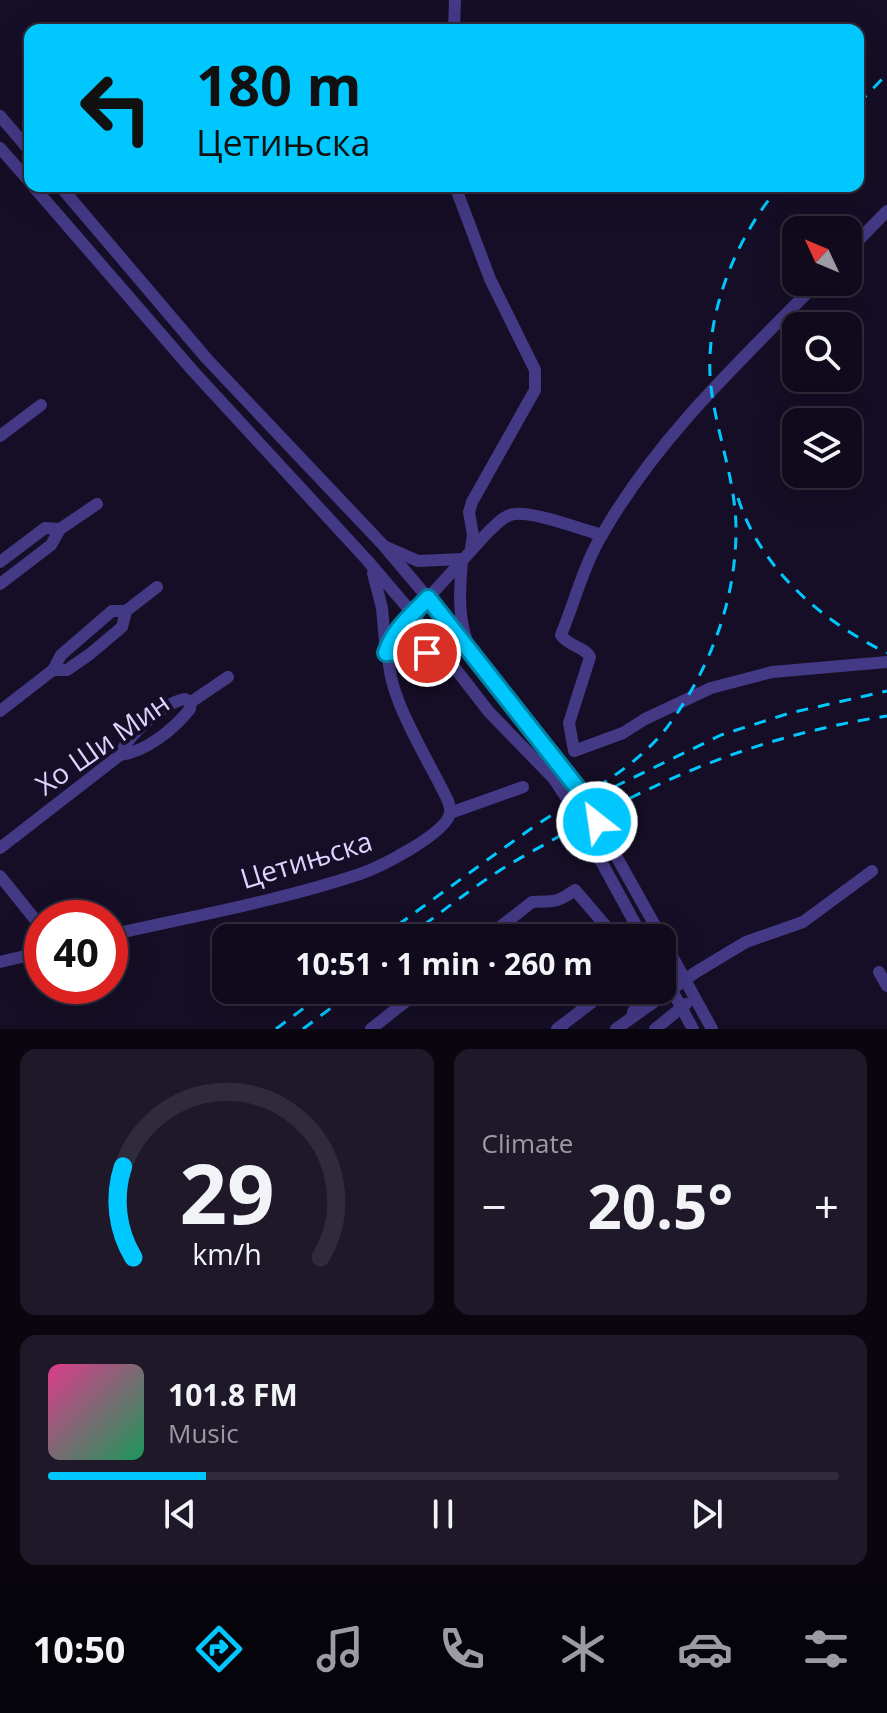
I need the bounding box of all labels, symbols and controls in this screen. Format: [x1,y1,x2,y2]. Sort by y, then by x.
text: 180 m [196,46,362,122]
icon: left [64,56,168,160]
text: Цетињска [196,118,370,167]
north arrow [782,216,862,296]
map controls [782,216,862,488]
button: search [782,312,862,392]
button: layers [782,408,862,488]
pin [393,619,461,687]
icon: arrive [405,631,449,675]
street label: Хо Ши Мин [28,683,176,803]
position arrow [555,780,639,864]
street label: Цетињска [236,821,376,897]
speed limit sign: 40 [24,900,128,1004]
text: 10:51 · 1 min · 260 m [295,943,593,984]
text: Climate [482,1125,573,1161]
text: 29 [179,1135,274,1248]
text: 20.5° [587,1165,733,1247]
text: − [482,1176,507,1236]
text: + [814,1176,839,1236]
text: km/h [192,1234,261,1273]
text: 101.8 FM [168,1374,298,1415]
text: Music [168,1415,239,1451]
icon: previous [158,1492,202,1536]
icon: pause [421,1492,465,1536]
icon: next [685,1492,729,1536]
icon: directions [191,1621,247,1677]
icon: music [312,1621,368,1677]
icon: phone [434,1621,490,1677]
icon: climate [555,1621,611,1677]
icon: car [677,1621,733,1677]
icon: filters [798,1621,854,1677]
text: 10:50 [33,1625,125,1674]

